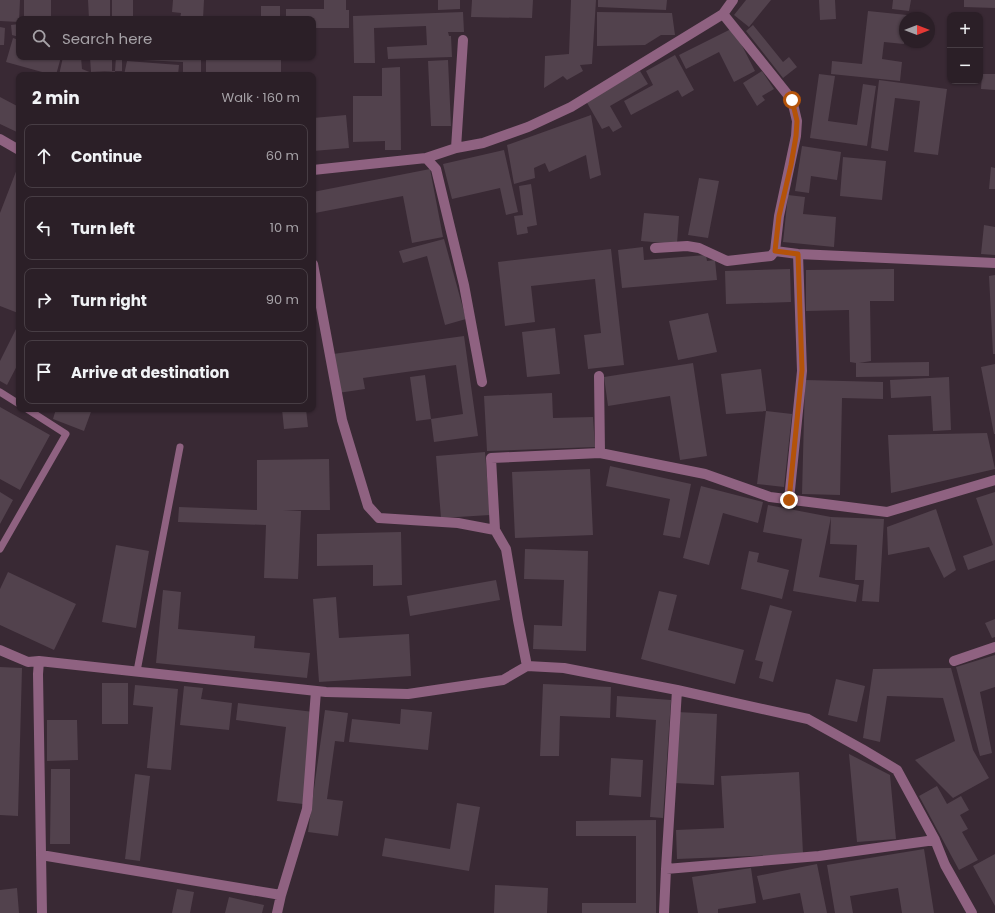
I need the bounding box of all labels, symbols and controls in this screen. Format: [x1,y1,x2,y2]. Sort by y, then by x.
north arrow [899,12,935,48]
map controls [947,12,983,84]
button: + [947,12,983,48]
search box [16,16,316,60]
icon: search [30,27,52,49]
text: Search here [62,28,152,49]
button: − [947,48,983,84]
text: 2 min [32,86,80,110]
text: Walk · 160 m [221,88,300,107]
route start [783,91,801,109]
icon: ahead [33,145,55,167]
text: Continue [71,146,142,167]
text: 60 m [266,146,299,165]
icon: left [33,217,55,239]
text: Turn left [71,218,135,239]
text: 10 m [270,218,299,237]
icon: right [33,289,55,311]
text: Turn right [71,290,147,311]
text: 90 m [266,290,299,309]
icon: arrive [33,361,55,383]
text: Arrive at destination [71,362,229,383]
route end [780,491,798,509]

